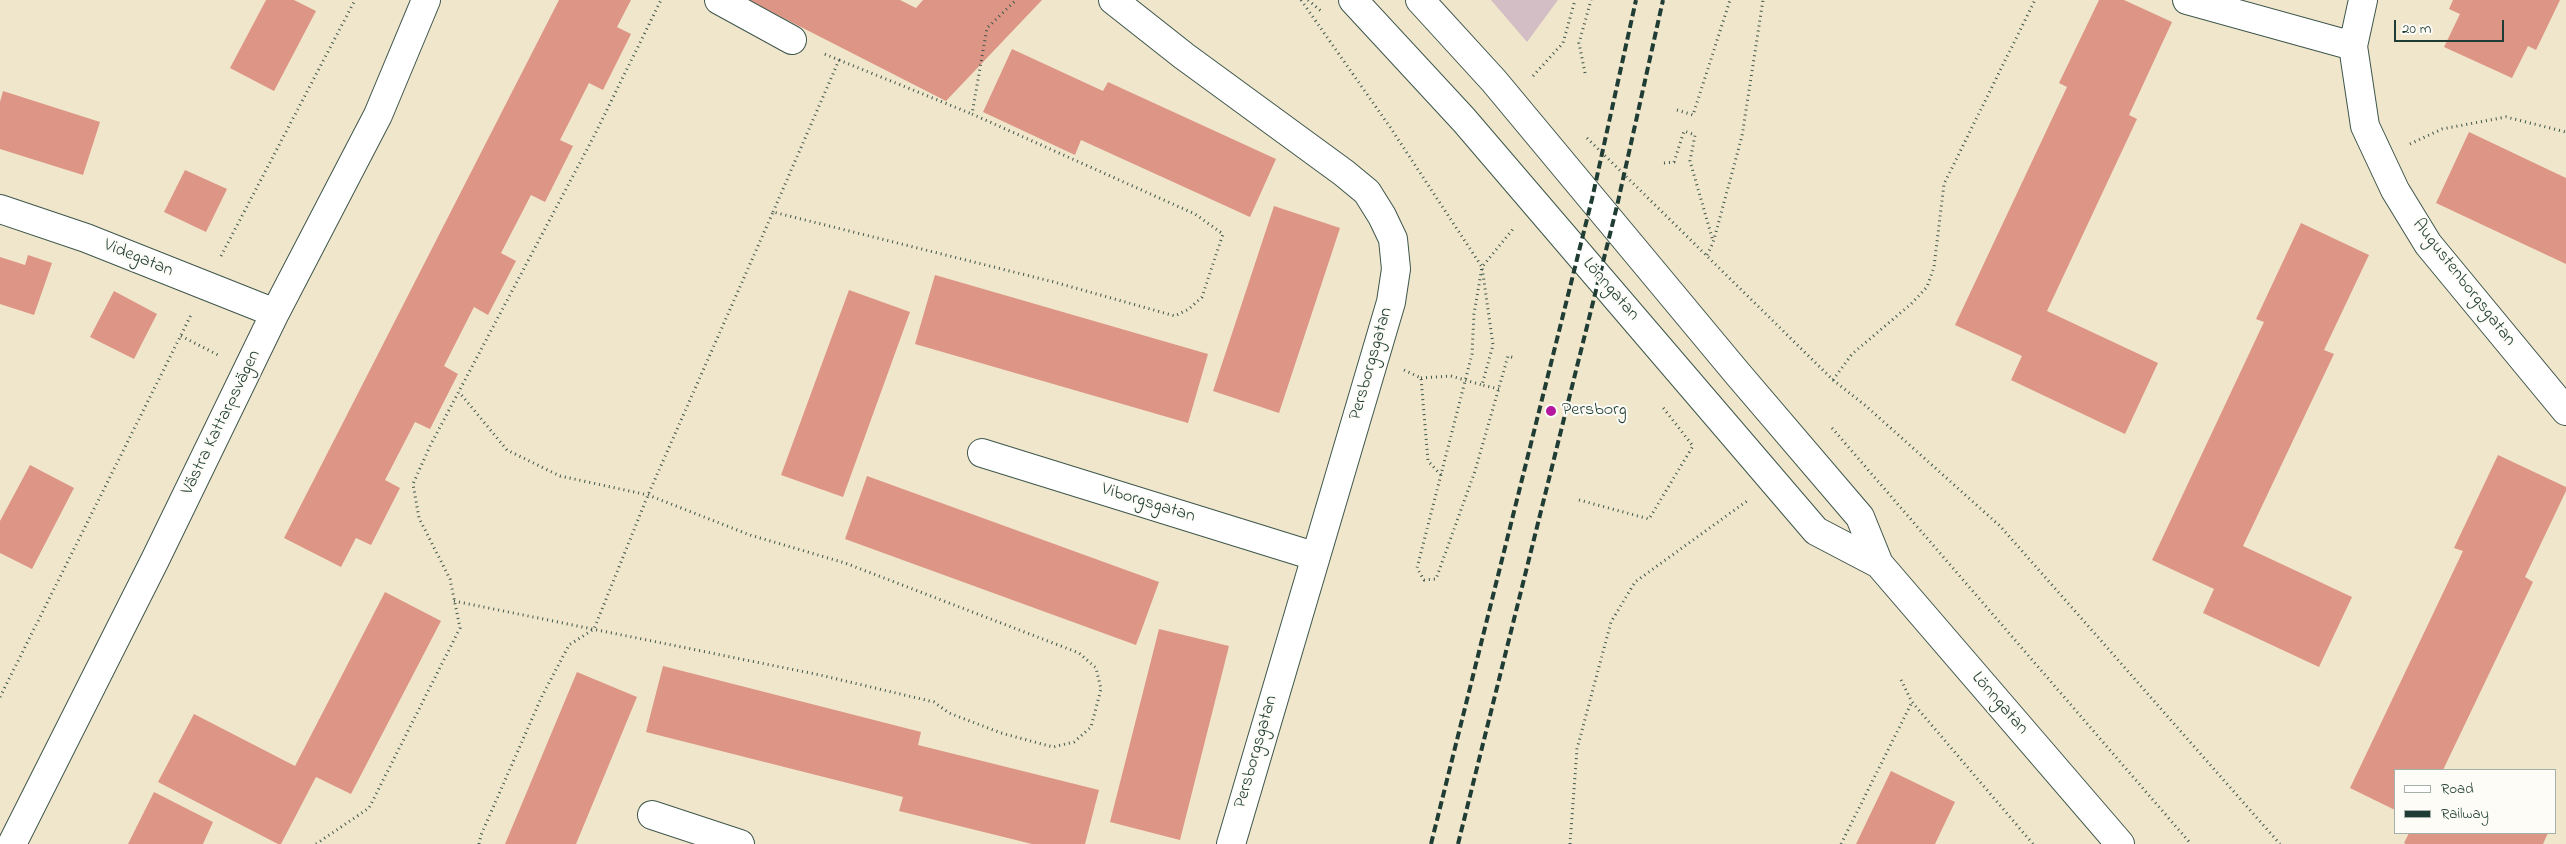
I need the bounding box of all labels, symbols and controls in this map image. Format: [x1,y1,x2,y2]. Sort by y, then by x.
scale bar [2396,10,2506,42]
text: 20 m [2402,18,2431,40]
street label: Augustenborgsgatan [2406,215,2520,351]
street label: Videgatan [100,235,176,283]
street label: Lönngatan [1577,254,1643,326]
street label: Persborgsgatan [1346,305,1398,423]
street label: Västra Kattarpsvägen [178,347,266,499]
place label: Persborg [1562,400,1627,422]
marker: Persborg [1544,404,1558,418]
street label: Viborgsgatan [1099,480,1197,528]
street label: Lönngatan [1966,668,2032,740]
street label: Persborgsgatan [1231,693,1283,811]
legend [2394,769,2556,834]
text: Road [2441,778,2474,800]
text: Railway [2441,803,2489,825]

